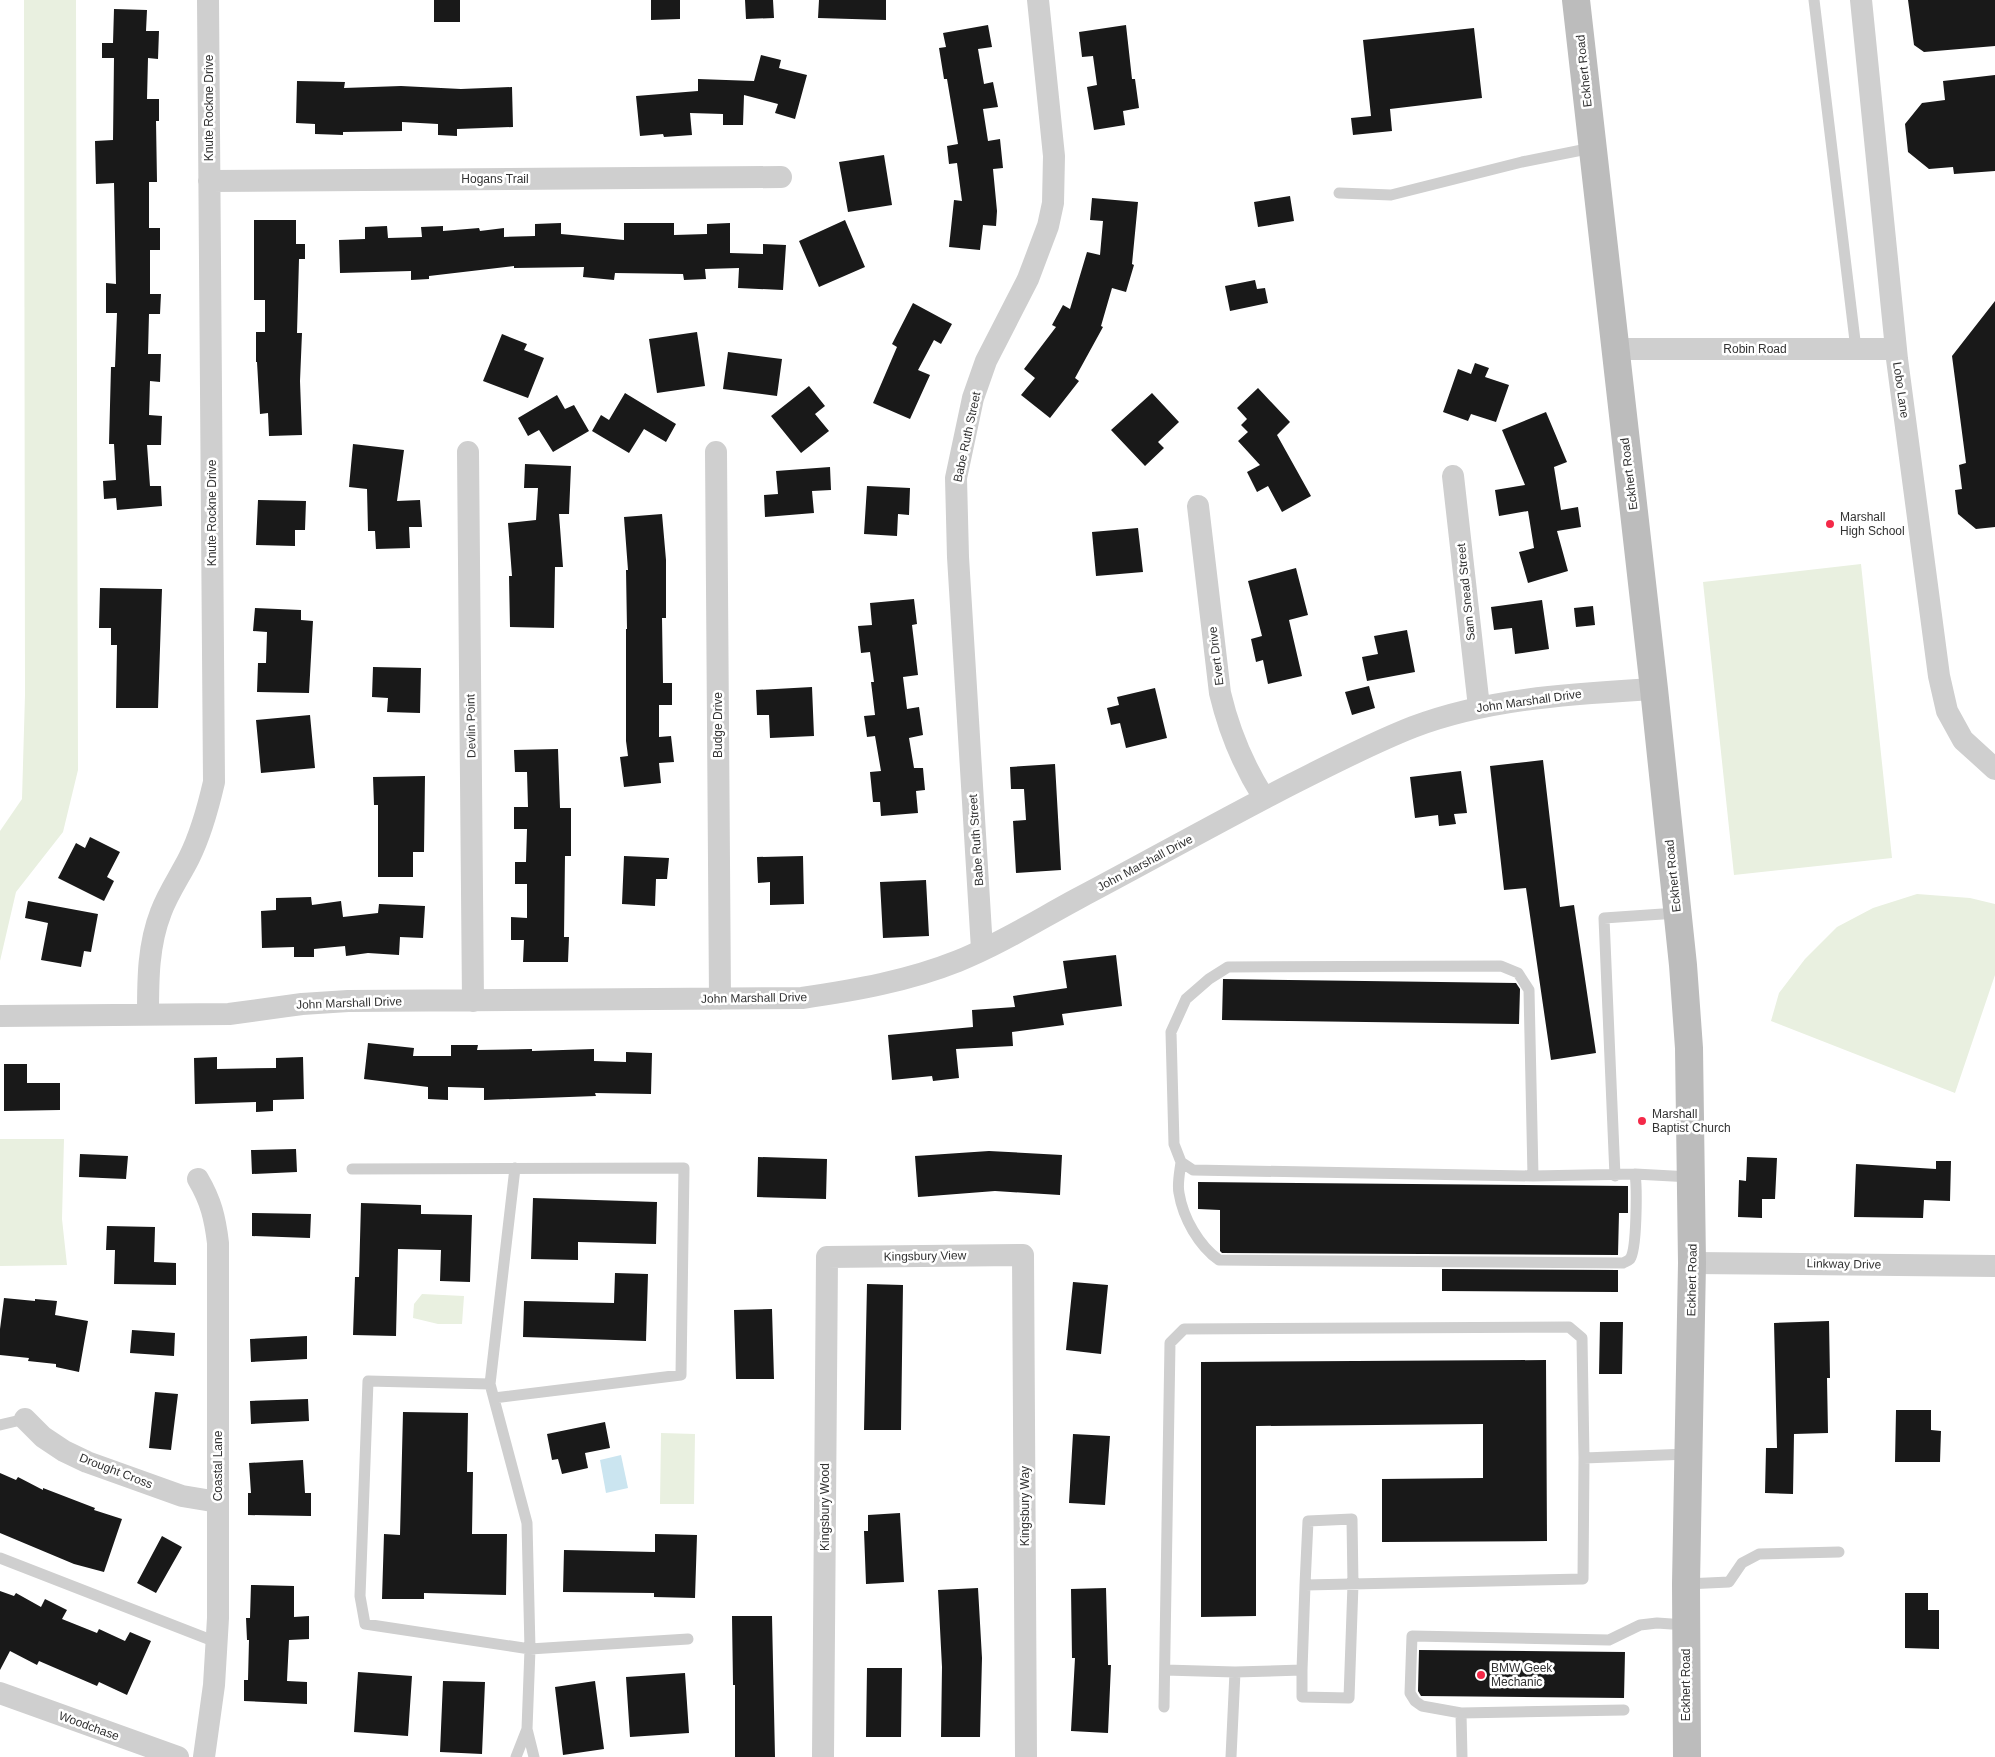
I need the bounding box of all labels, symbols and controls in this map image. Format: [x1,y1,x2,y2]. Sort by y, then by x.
street label: Eckhert Road [1573,34,1595,108]
street label: Knute Rockne Drive [202,54,216,161]
street label: Hogans Trail [461,172,529,186]
street label: Robin Road [1723,342,1787,356]
street label: Lobo Lane [1890,361,1912,419]
street label: Babe Ruth Street [951,390,984,483]
street label: Eckhert Road [1618,437,1640,511]
street label: Knute Rockne Drive [205,459,219,566]
place label: Marshall High School [1840,510,1905,538]
marker: Marshall High School [1824,518,1836,530]
street label: Sam Snead Street [1454,542,1478,641]
street label: Evert Drive [1205,625,1227,686]
street label: John Marshall Drive [1476,687,1583,715]
street label: Budge Drive [711,692,725,758]
street label: Devlin Point [463,693,479,758]
street label: Babe Ruth Street [966,793,986,886]
street label: John Marshall Drive [1095,832,1195,894]
street label: Eckhert Road [1662,839,1684,913]
street label: John Marshall Drive [701,990,807,1006]
street label: John Marshall Drive [296,994,403,1012]
place label: Marshall Baptist Church [1652,1107,1731,1135]
marker: Marshall Baptist Church [1636,1115,1648,1127]
street label: Eckhert Road [1684,1244,1700,1316]
street label: Kingsbury View [884,1248,967,1264]
street label: Linkway Drive [1807,1256,1882,1272]
street label: Coastal Lane [211,1430,225,1501]
street label: Drought Cross [77,1451,155,1491]
street label: Kingsbury Wood [818,1463,832,1551]
street label: Kingsbury Way [1018,1466,1032,1546]
street label: Eckhert Road [1679,1649,1693,1721]
place label: BMW Geek Mechanic [1491,1661,1553,1689]
marker: BMW Geek Mechanic [1475,1669,1487,1681]
street label: Woodchase [57,1709,121,1743]

